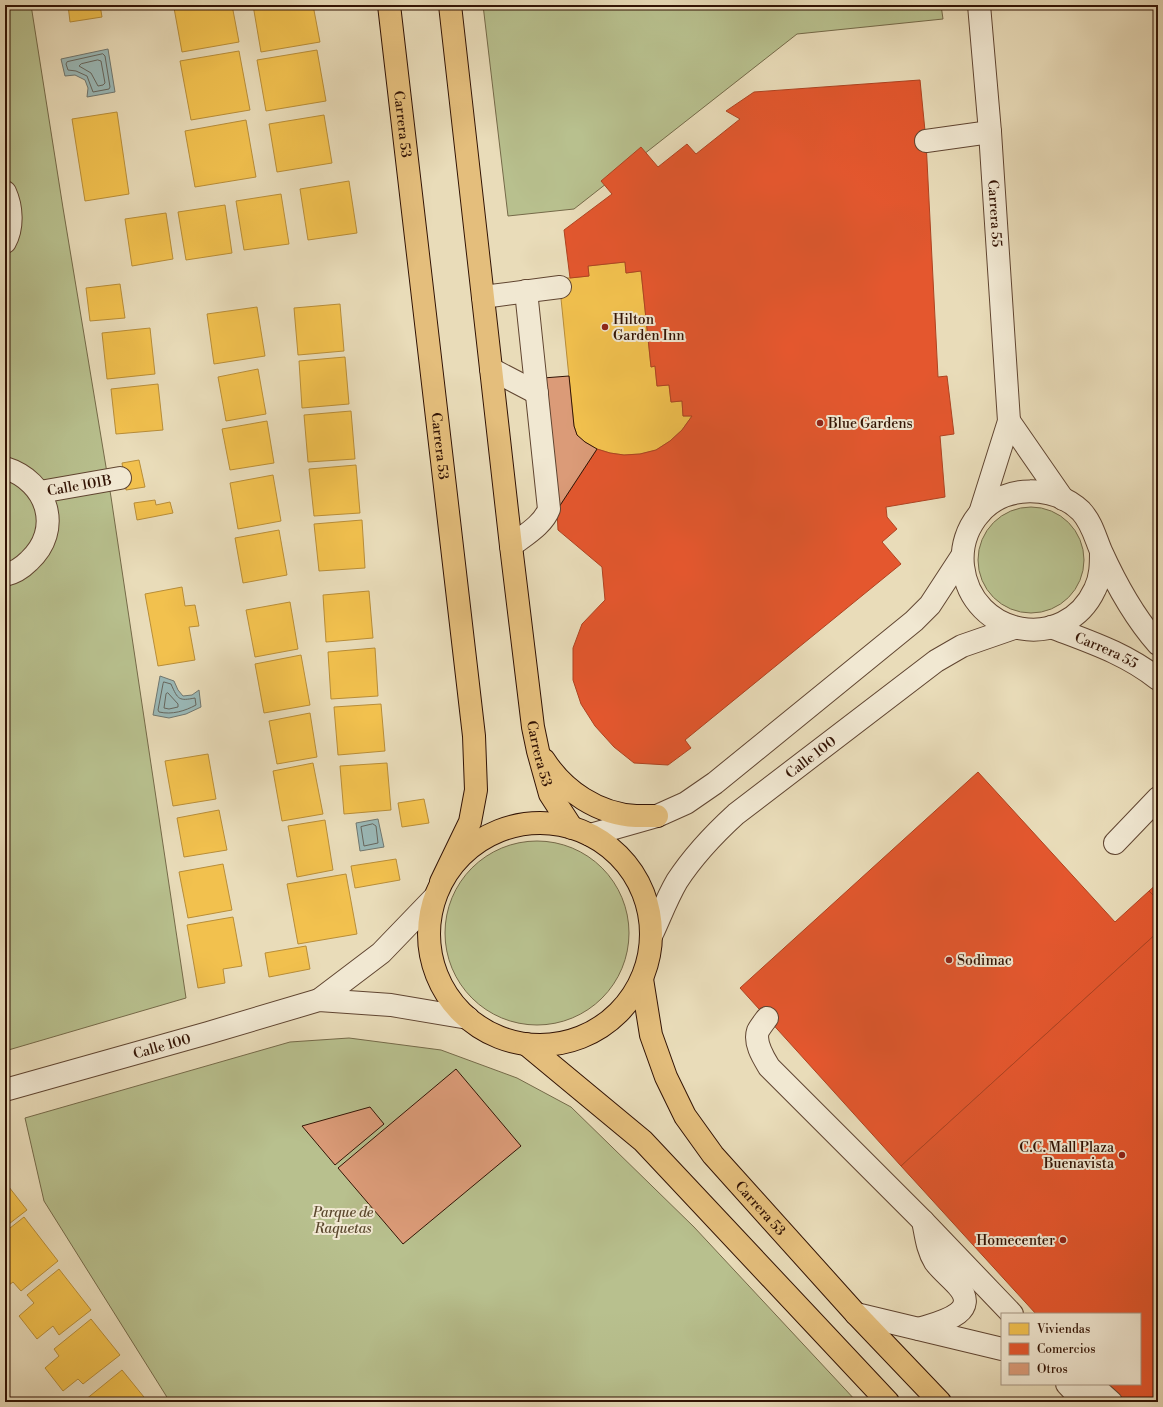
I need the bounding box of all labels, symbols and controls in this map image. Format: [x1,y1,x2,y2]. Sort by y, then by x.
street label: Carrera 53 [389,90,415,159]
street label: Carrera 55 [983,179,1006,248]
place label: Hilton Garden Inn [613,311,685,345]
marker: Hilton Garden Inn [600,322,610,332]
street label: Carrera 53 [426,412,452,481]
place label: Blue Gardens [827,415,913,433]
marker: Blue Gardens [815,418,825,428]
street label: Calle 101B [46,472,113,501]
street label: Carrera 55 [1072,629,1141,673]
street label: Carrera 53 [522,720,556,789]
street label: Calle 100 [782,733,840,783]
place label: Sodimac [957,952,1012,970]
marker: Sodimac [944,955,954,965]
street label: Calle 100 [131,1030,193,1064]
place label: C.C. Mall Plaza Buenavista [1019,1139,1115,1173]
marker: C.C. Mall Plaza Buenavista [1117,1150,1127,1160]
street label: Carrera 53 [731,1178,789,1240]
park label: Parque de Raquetas [312,1204,374,1238]
place label: Homecenter [976,1232,1055,1250]
marker: Homecenter [1058,1235,1068,1245]
legend [1001,1313,1141,1385]
text: Viviendas [1036,1322,1090,1337]
text: Comercios [1037,1342,1096,1357]
text: Otros [1037,1362,1068,1377]

